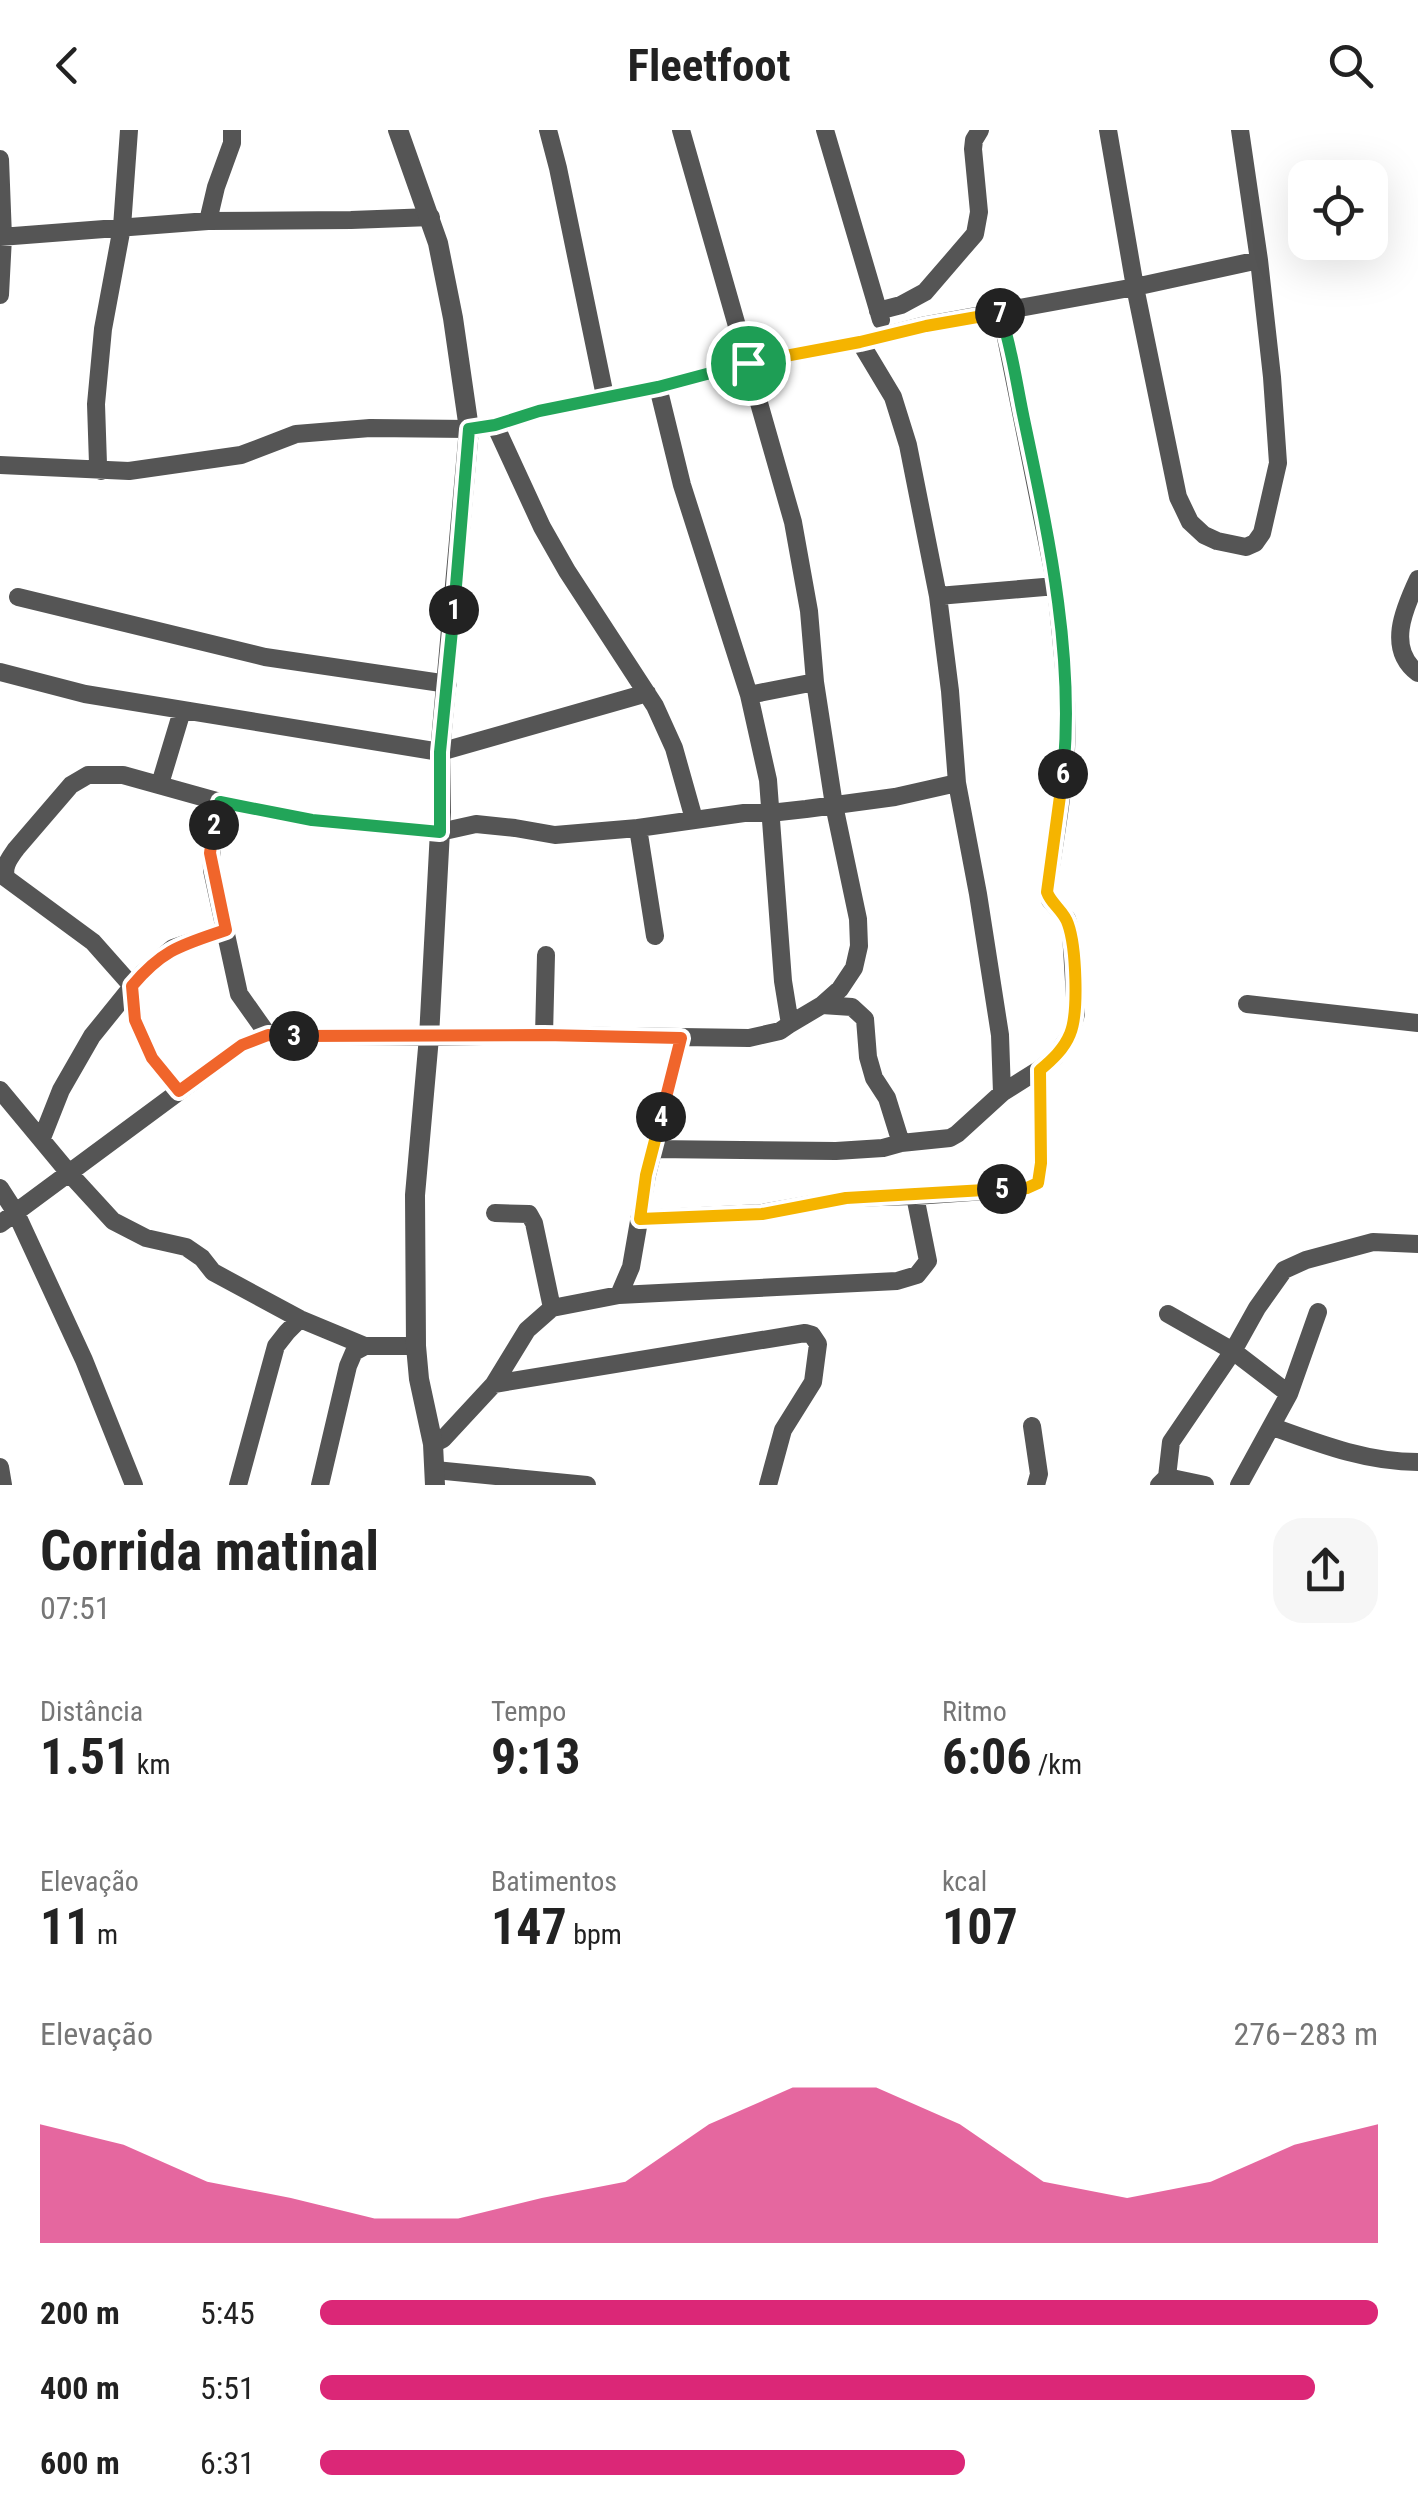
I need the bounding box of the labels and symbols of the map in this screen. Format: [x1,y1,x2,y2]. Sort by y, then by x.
pin: 7 [975,288,1025,338]
pin [706,321,791,406]
pin: 1 [429,585,479,635]
pin: 6 [1038,749,1088,799]
pin: 2 [189,800,239,850]
pin: 3 [269,1011,319,1061]
pin: 4 [636,1092,686,1142]
pin: 5 [977,1164,1027,1214]

